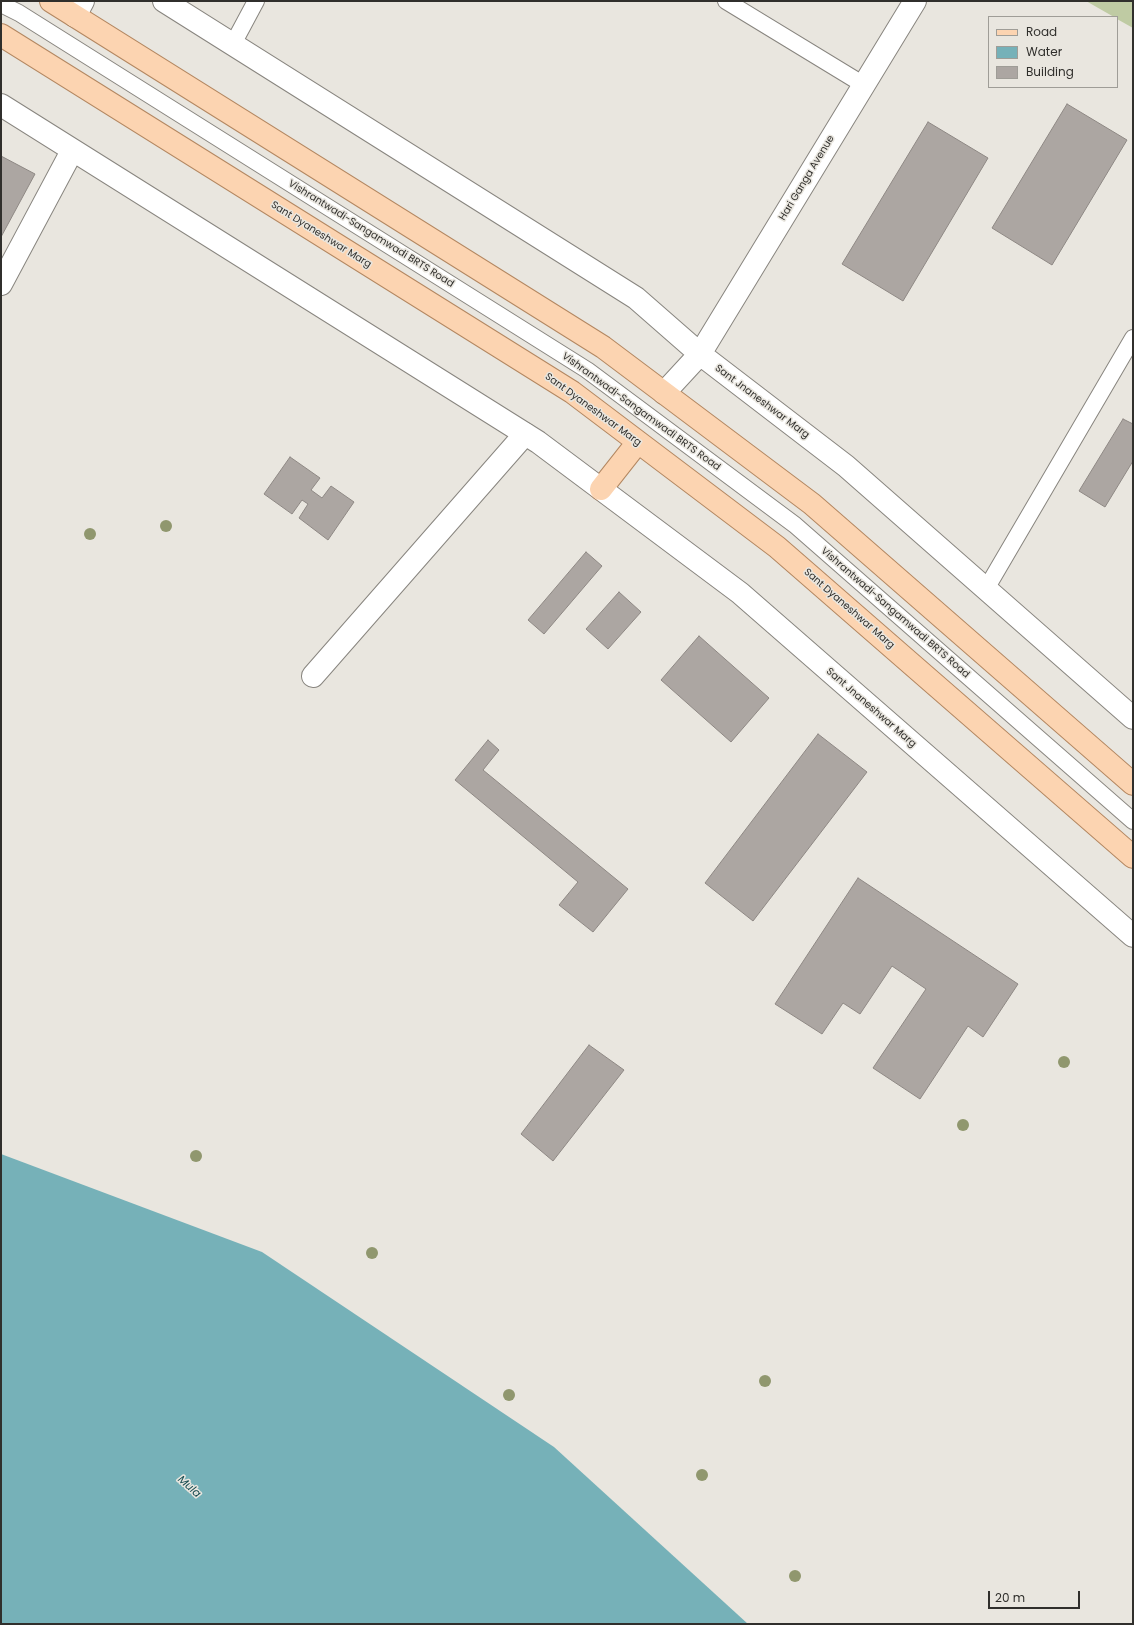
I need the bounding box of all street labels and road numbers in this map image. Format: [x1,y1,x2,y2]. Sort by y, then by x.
street label: Hari Ganga Avenue [777,133,837,223]
street label: Vishrantwadi-Sangamwadi BRTS Road [286,178,456,290]
street label: Sant Dyaneshwar Marg [269,199,373,271]
street label: Vishrantwadi-Sangamwadi BRTS Road [559,350,723,474]
street label: Sant Jnaneshwar Marg [712,363,812,441]
street label: Sant Dyaneshwar Marg [542,371,644,449]
street label: Vishrantwadi-Sangamwadi BRTS Road [818,545,972,681]
street label: Sant Dyaneshwar Marg [801,566,897,652]
street label: Sant Jnaneshwar Marg [824,666,918,750]

